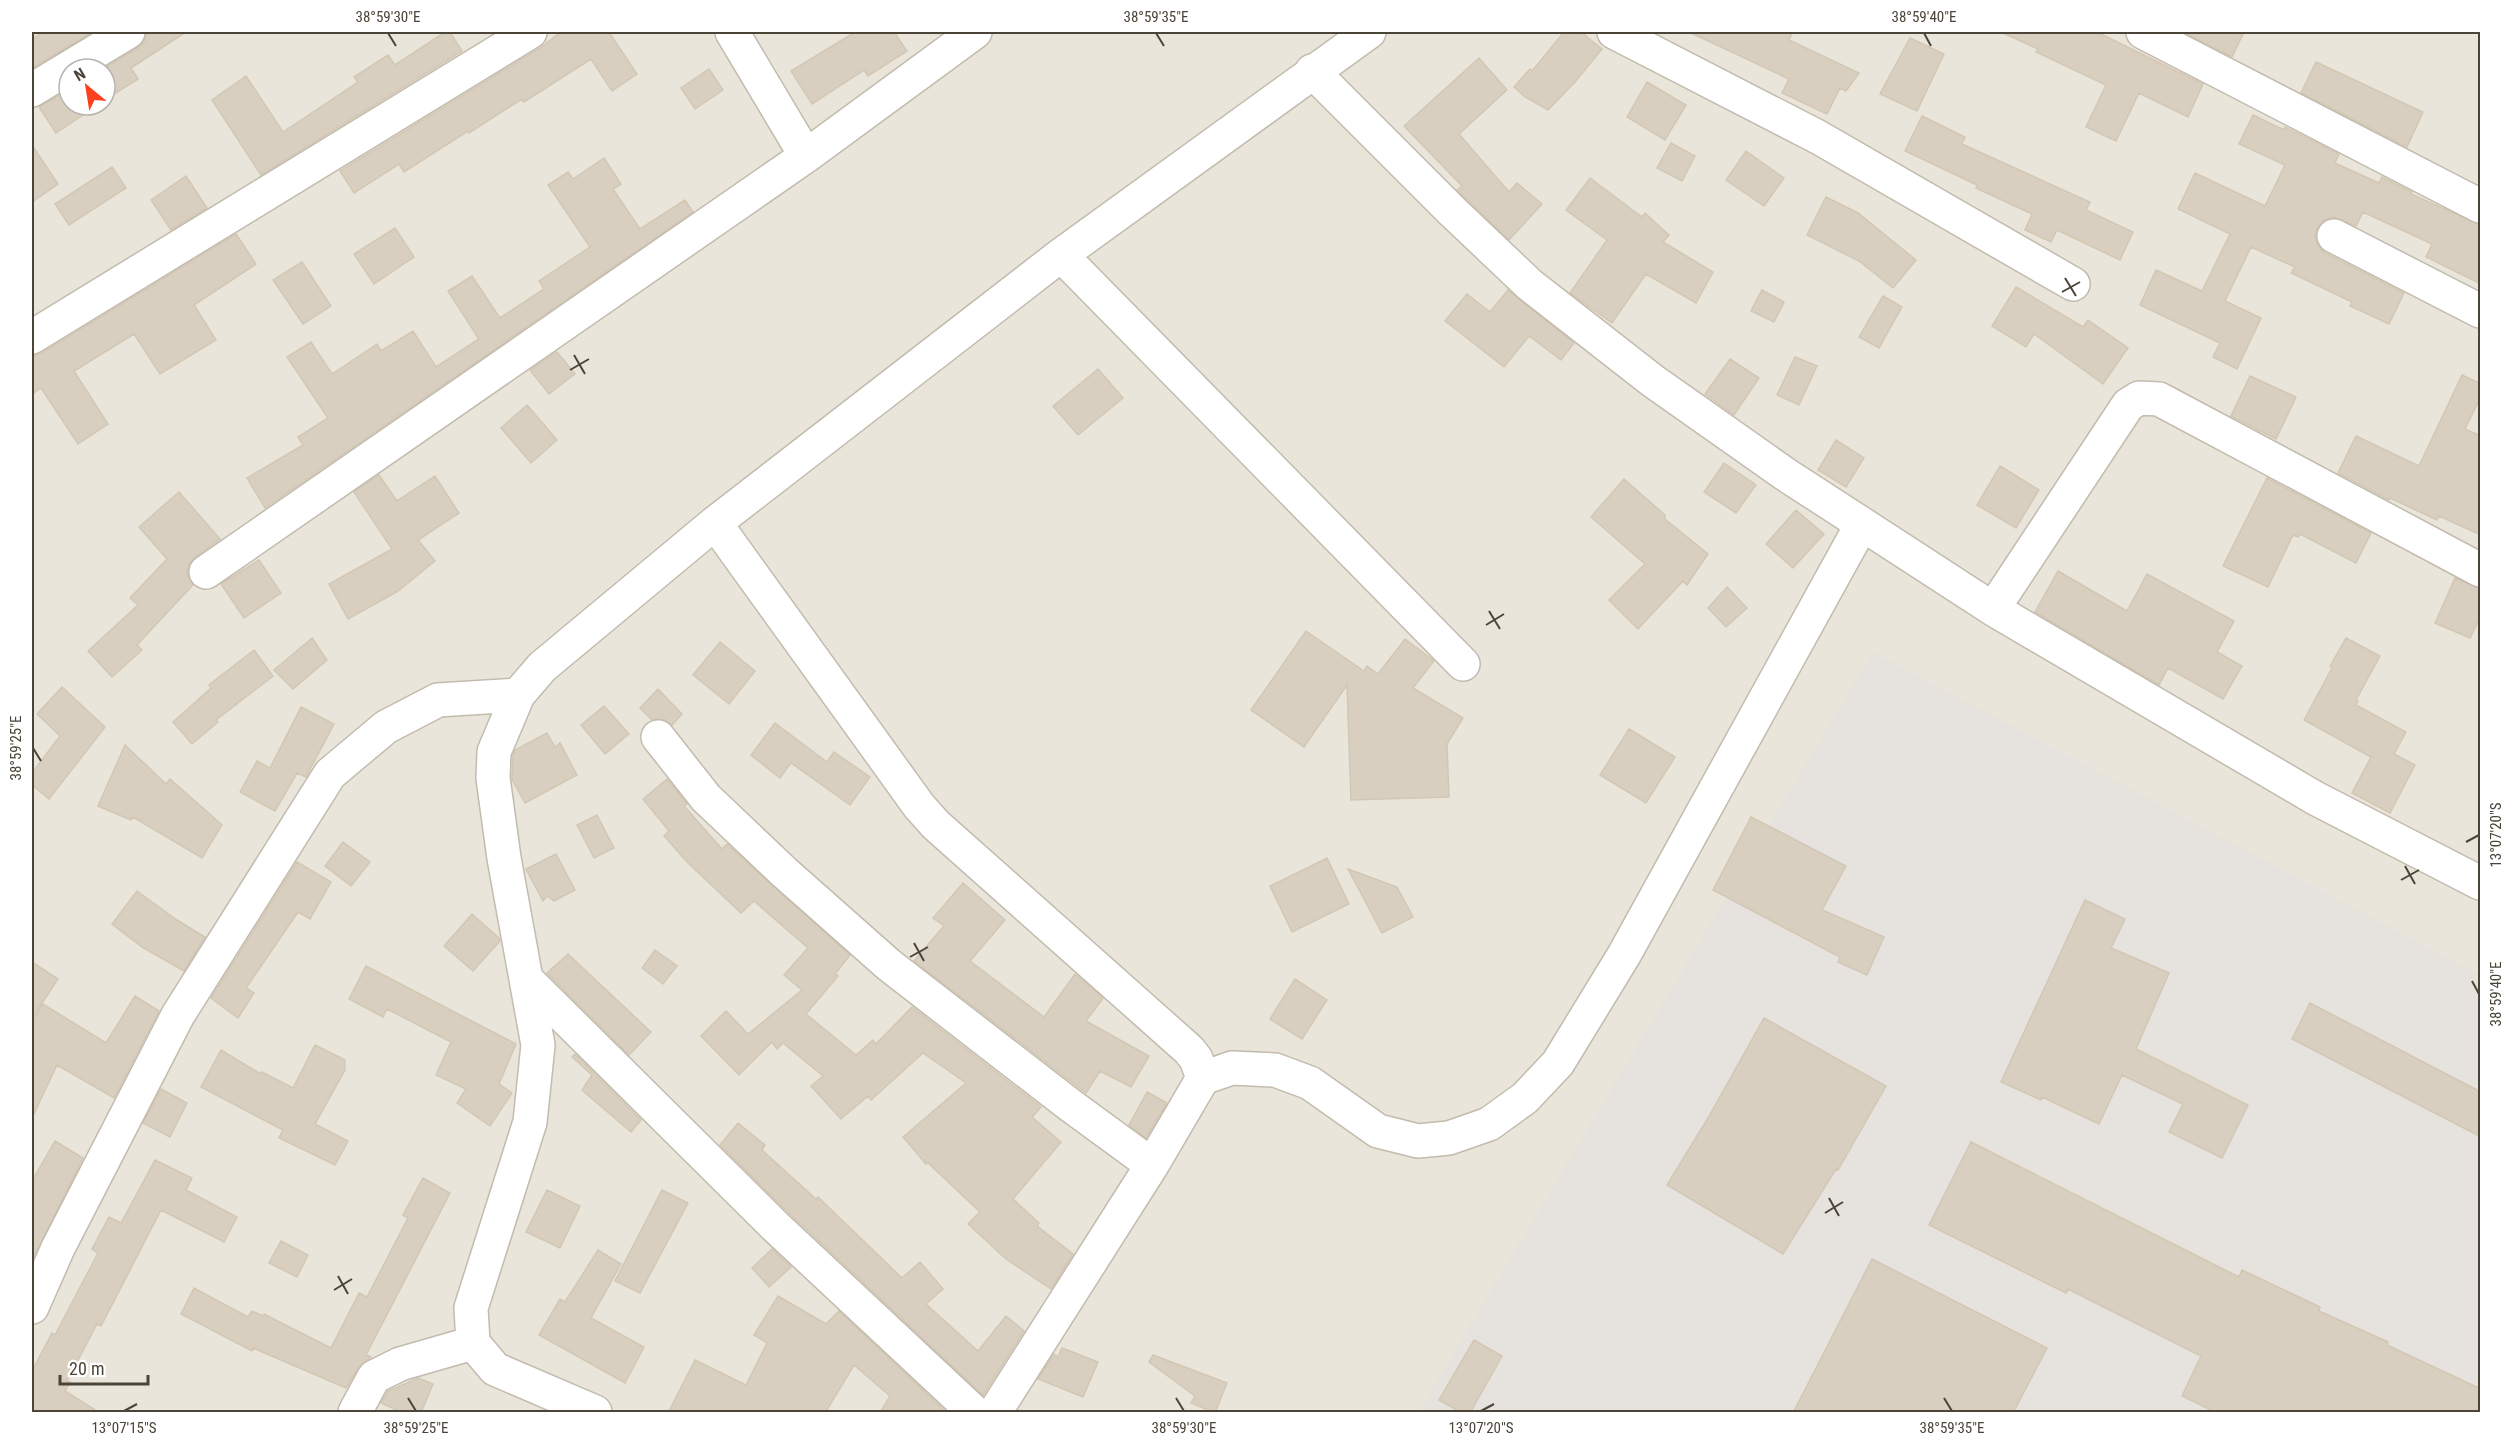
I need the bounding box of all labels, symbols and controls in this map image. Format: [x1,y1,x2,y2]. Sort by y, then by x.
text: 38°59'30"E [356,8,420,26]
text: 38°59'35"E [1124,8,1188,26]
text: 38°59'40"E [1892,8,1956,26]
north arrow [57,57,117,117]
text: N [71,64,89,85]
text: 38°59'25"E [7,716,25,780]
text: 13°07'20"S [2487,802,2505,868]
text: 38°59'40"E [2487,962,2505,1026]
scale bar [60,1348,148,1386]
text: 20 m [69,1358,104,1379]
text: 13°07'15"S [91,1419,157,1437]
text: 38°59'25"E [384,1419,448,1437]
text: 38°59'30"E [1152,1419,1216,1437]
text: 13°07'20"S [1448,1419,1514,1437]
text: 38°59'35"E [1920,1419,1984,1437]

